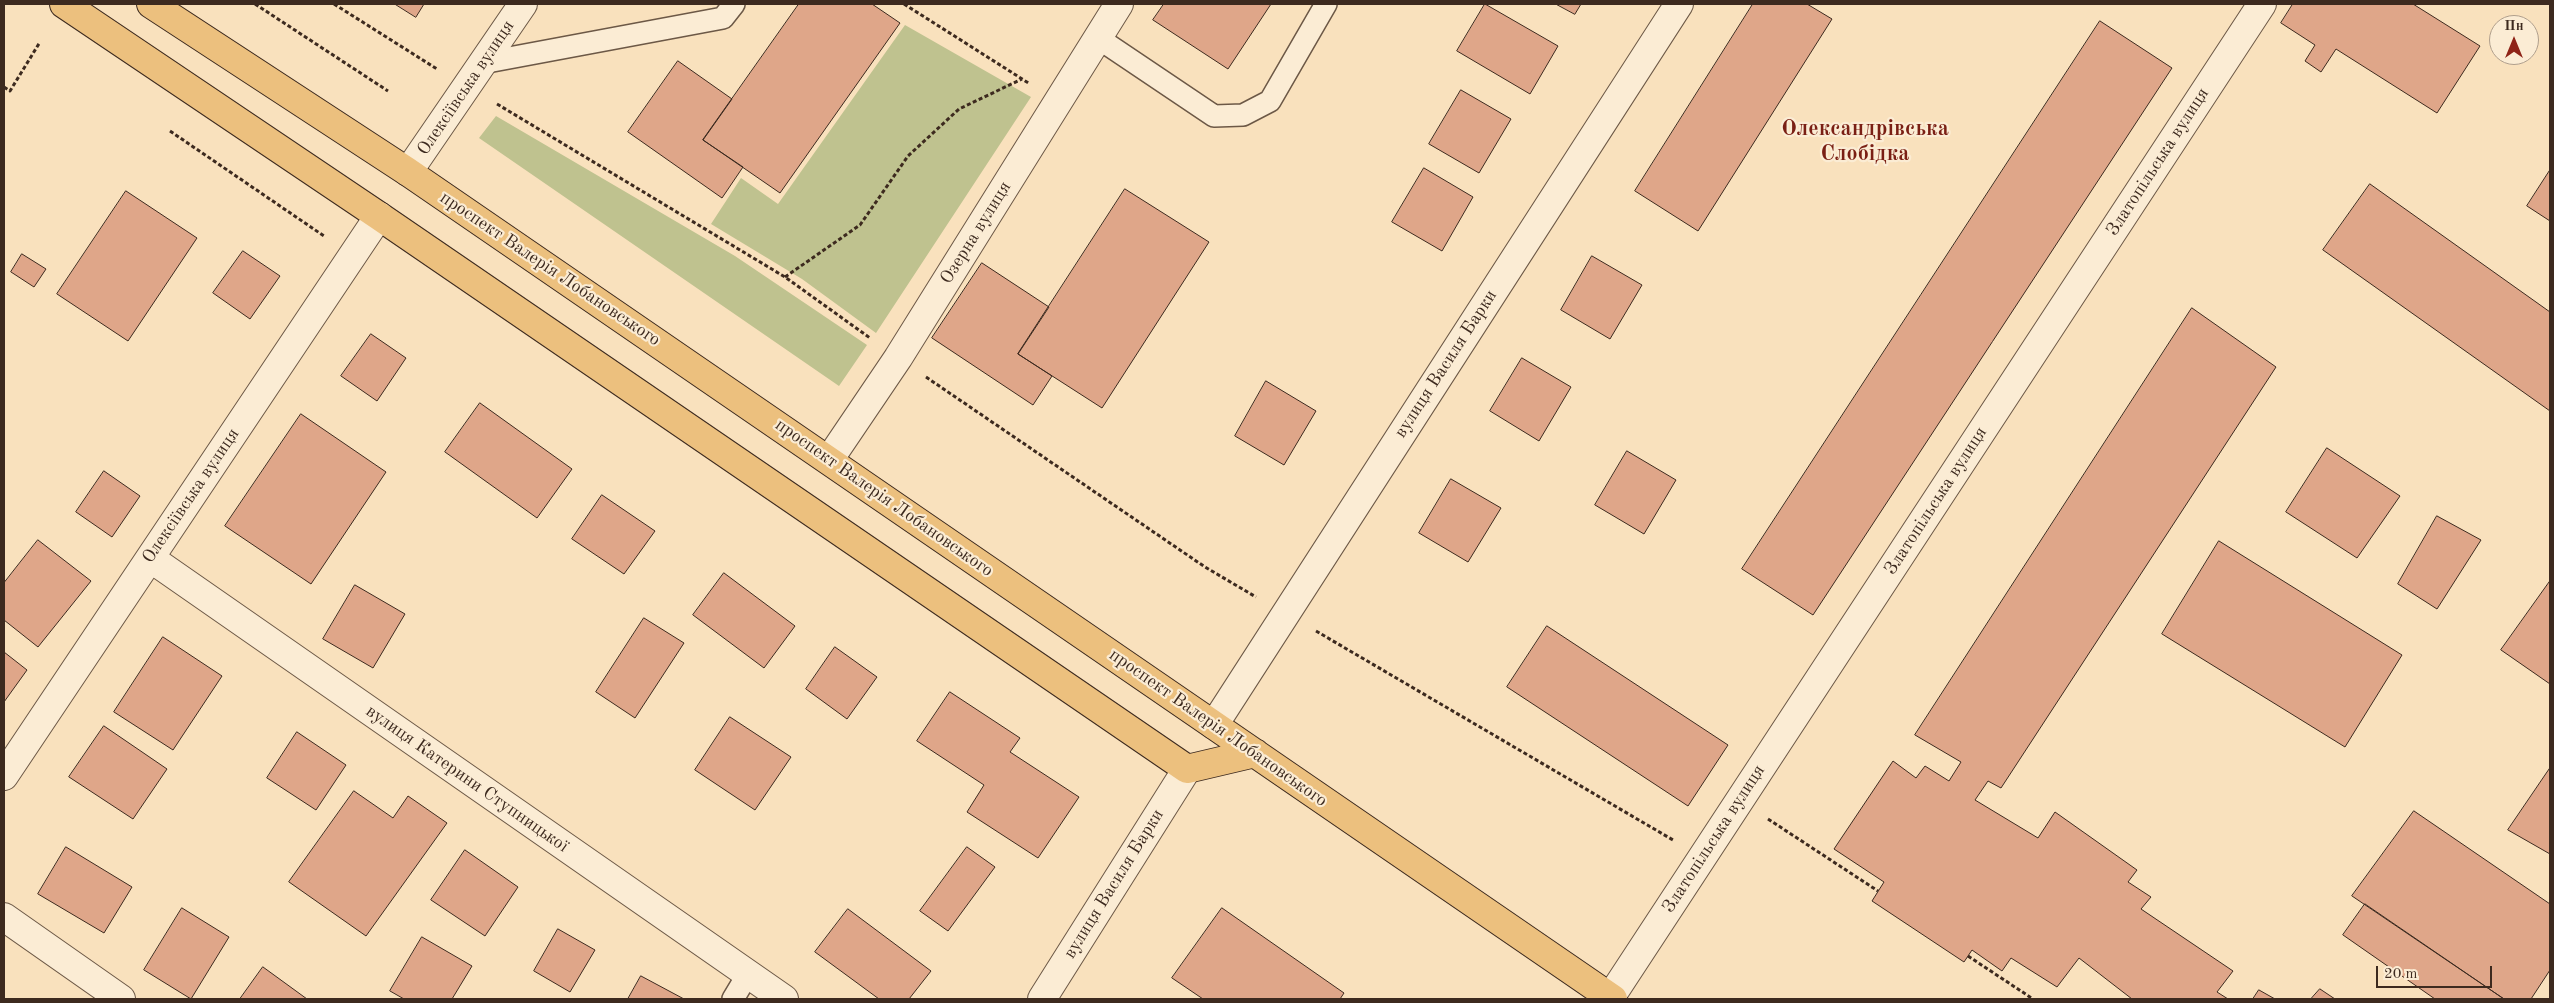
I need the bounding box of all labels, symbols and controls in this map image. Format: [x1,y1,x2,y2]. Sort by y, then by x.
north arrow [2489,15,2539,65]
street label: Олексіївська вулиця [413,16,519,160]
text: Пн [2504,19,2524,33]
street label: Златопільська вулиця [2102,84,2214,240]
district label: Олександрівська Слобідка [1781,116,1949,168]
street label: Озерна вулиця [936,178,1016,288]
street label: проспект Валерія Лобановського [436,187,664,351]
street label: вулиця Василя Барки [1390,286,1502,442]
street label: проспект Валерія Лобановського [771,414,997,582]
street label: Златопільська вулиця [1880,423,1992,579]
street label: Олексіївська вулиця [138,424,244,568]
street label: проспект Валерія Лобановського [1105,644,1331,812]
street label: вулиця Катерини Ступницької [362,701,572,857]
street label: Златопільська вулиця [1658,761,1770,917]
street label: вулиця Василя Барки [1059,805,1169,963]
scale bar [2379,956,2495,988]
text: 20 m [2384,967,2418,982]

